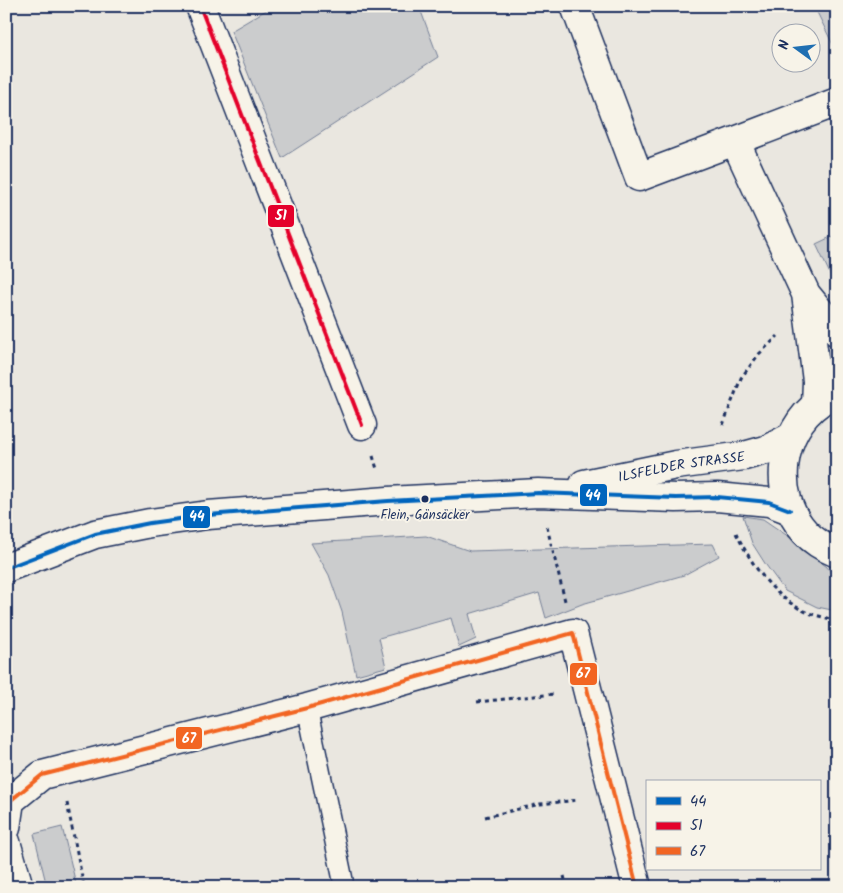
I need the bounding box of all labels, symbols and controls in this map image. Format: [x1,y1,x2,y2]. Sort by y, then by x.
north arrow [770,22,820,72]
text: N [773,38,796,52]
line badge: 51 [267,204,295,228]
text: 51 [274,205,287,227]
street label: ILSFELDER STRASSE [616,446,747,489]
line badge: 44 [579,483,608,507]
text: 44 [585,485,601,507]
marker: Flein, Gänsäcker [420,494,430,504]
line badge: 44 [182,505,211,529]
place label: Flein, Gänsäcker [381,505,470,526]
text: 44 [189,506,205,528]
line badge: 67 [569,662,598,686]
text: 67 [576,663,590,685]
line badge: 67 [175,726,203,750]
text: 67 [182,728,196,750]
legend [646,780,820,870]
text: 44 [690,790,707,814]
text: 51 [690,814,703,838]
text: 67 [690,840,706,864]

